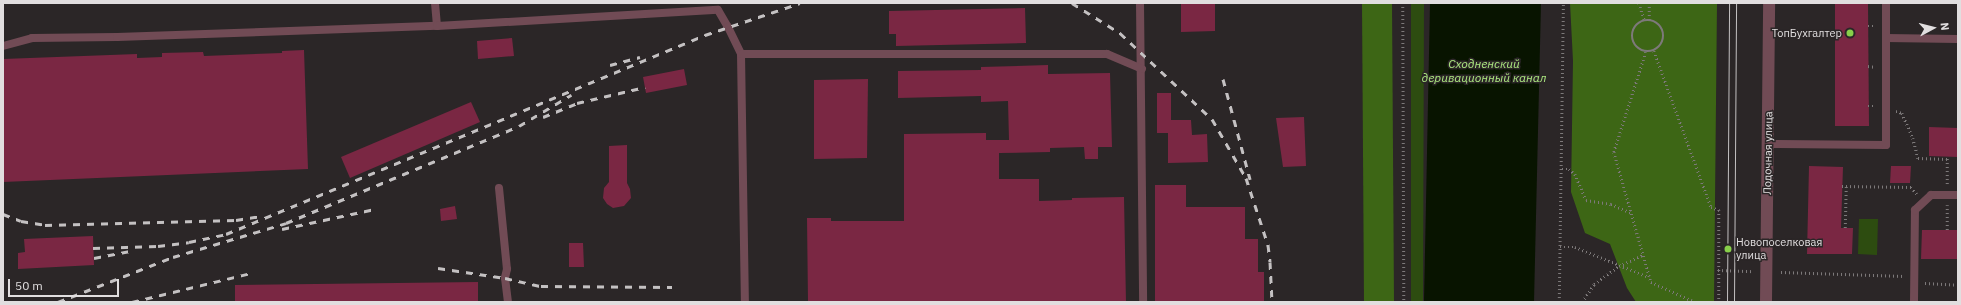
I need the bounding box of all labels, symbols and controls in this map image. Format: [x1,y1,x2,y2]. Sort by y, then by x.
north arrow [1913,8,1953,48]
text: N [1937,22,1952,31]
place label: ТопБухгалтер [1772,26,1842,40]
marker: ТопБухгалтер [1845,28,1855,38]
water label: Сходненский деривационный канал [1422,57,1546,85]
street label: Лодочная улица [1761,111,1775,195]
place label: Новопоселковая улица [1736,236,1822,262]
marker: Новопоселковая улица [1723,244,1733,254]
scale bar [10,271,121,297]
text: 50 m [15,278,43,293]

